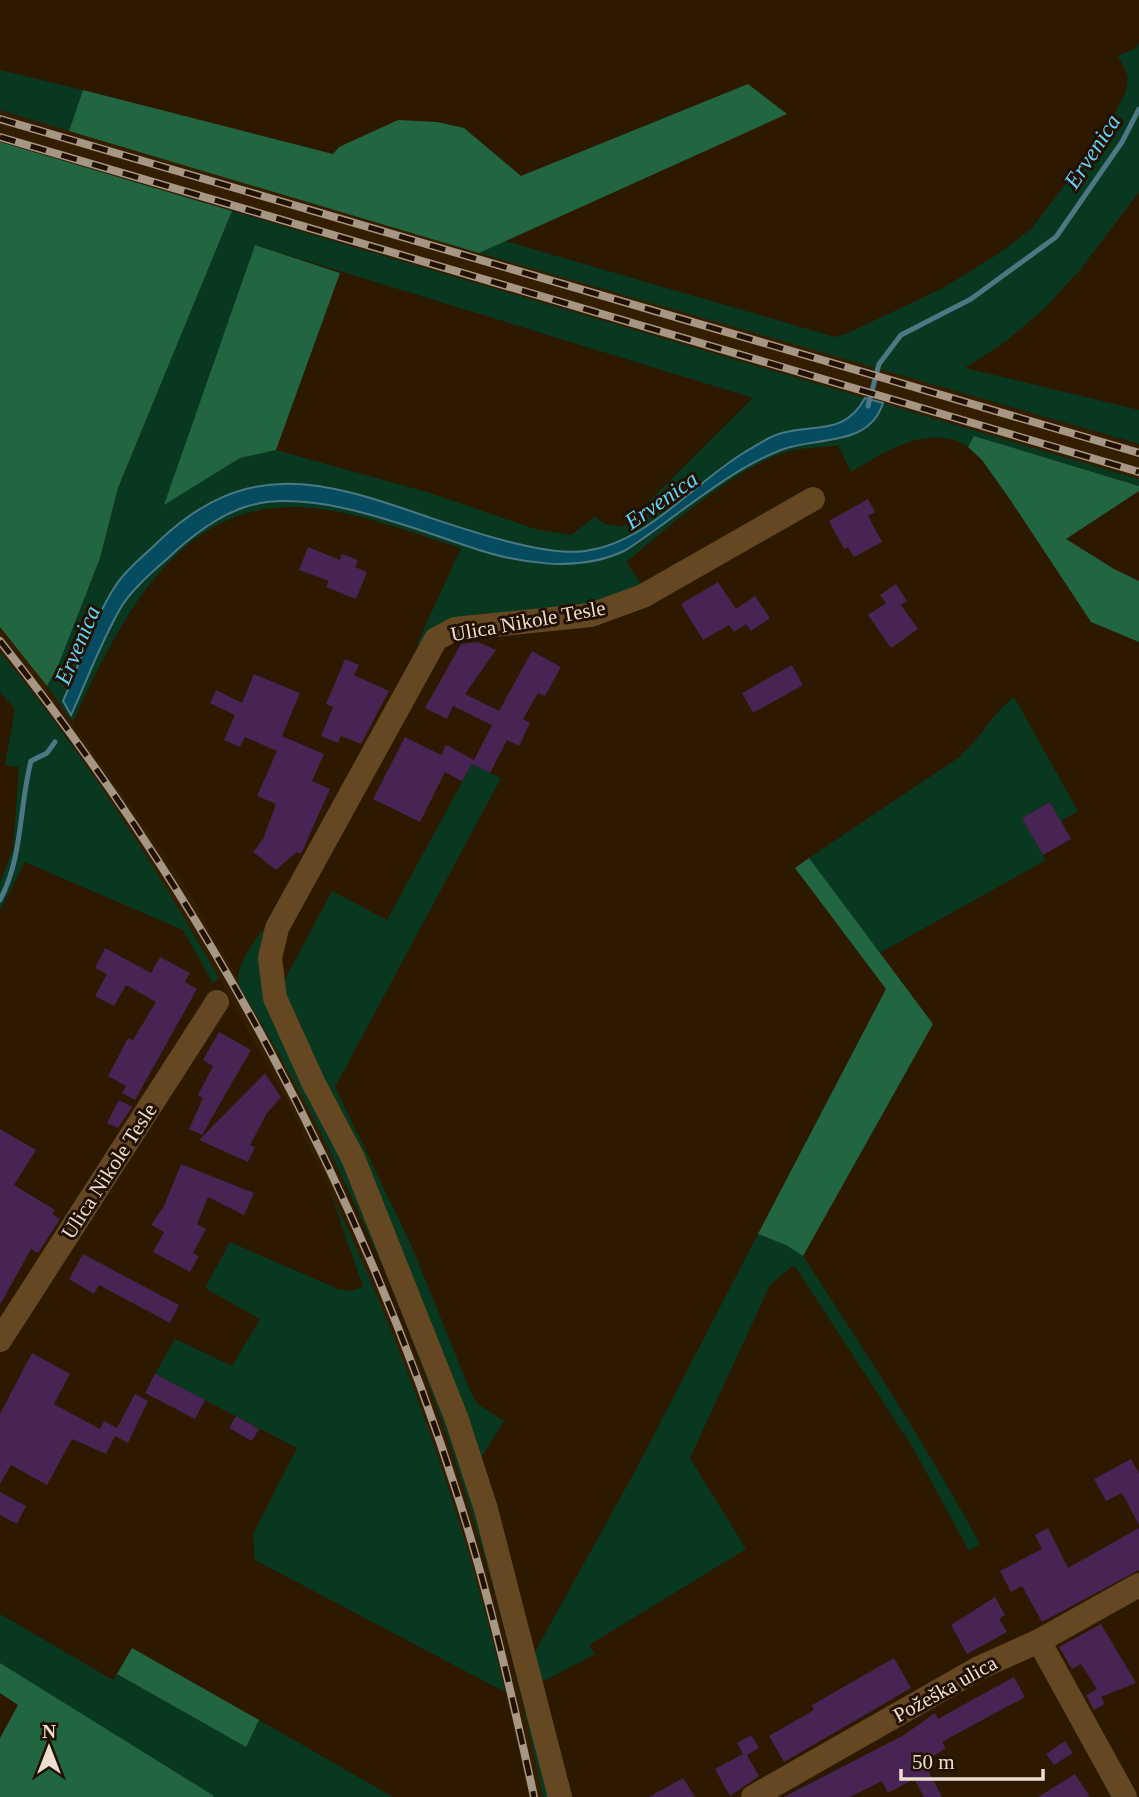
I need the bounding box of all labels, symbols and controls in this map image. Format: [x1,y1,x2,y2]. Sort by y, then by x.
water label: Ervenica [1059,110,1126,194]
water label: Ervenica [619,466,702,535]
street label: Ulica Nikole Tesle [449,596,607,646]
water label: Ervenica [49,602,105,689]
street label: Ulica Nikole Tesle [56,1099,162,1243]
street label: Požeška ulica [889,1650,1002,1727]
north arrow [14,1713,84,1783]
text: N [42,1721,56,1742]
scale bar [901,1738,1043,1782]
text: 50 m [912,1750,955,1774]

